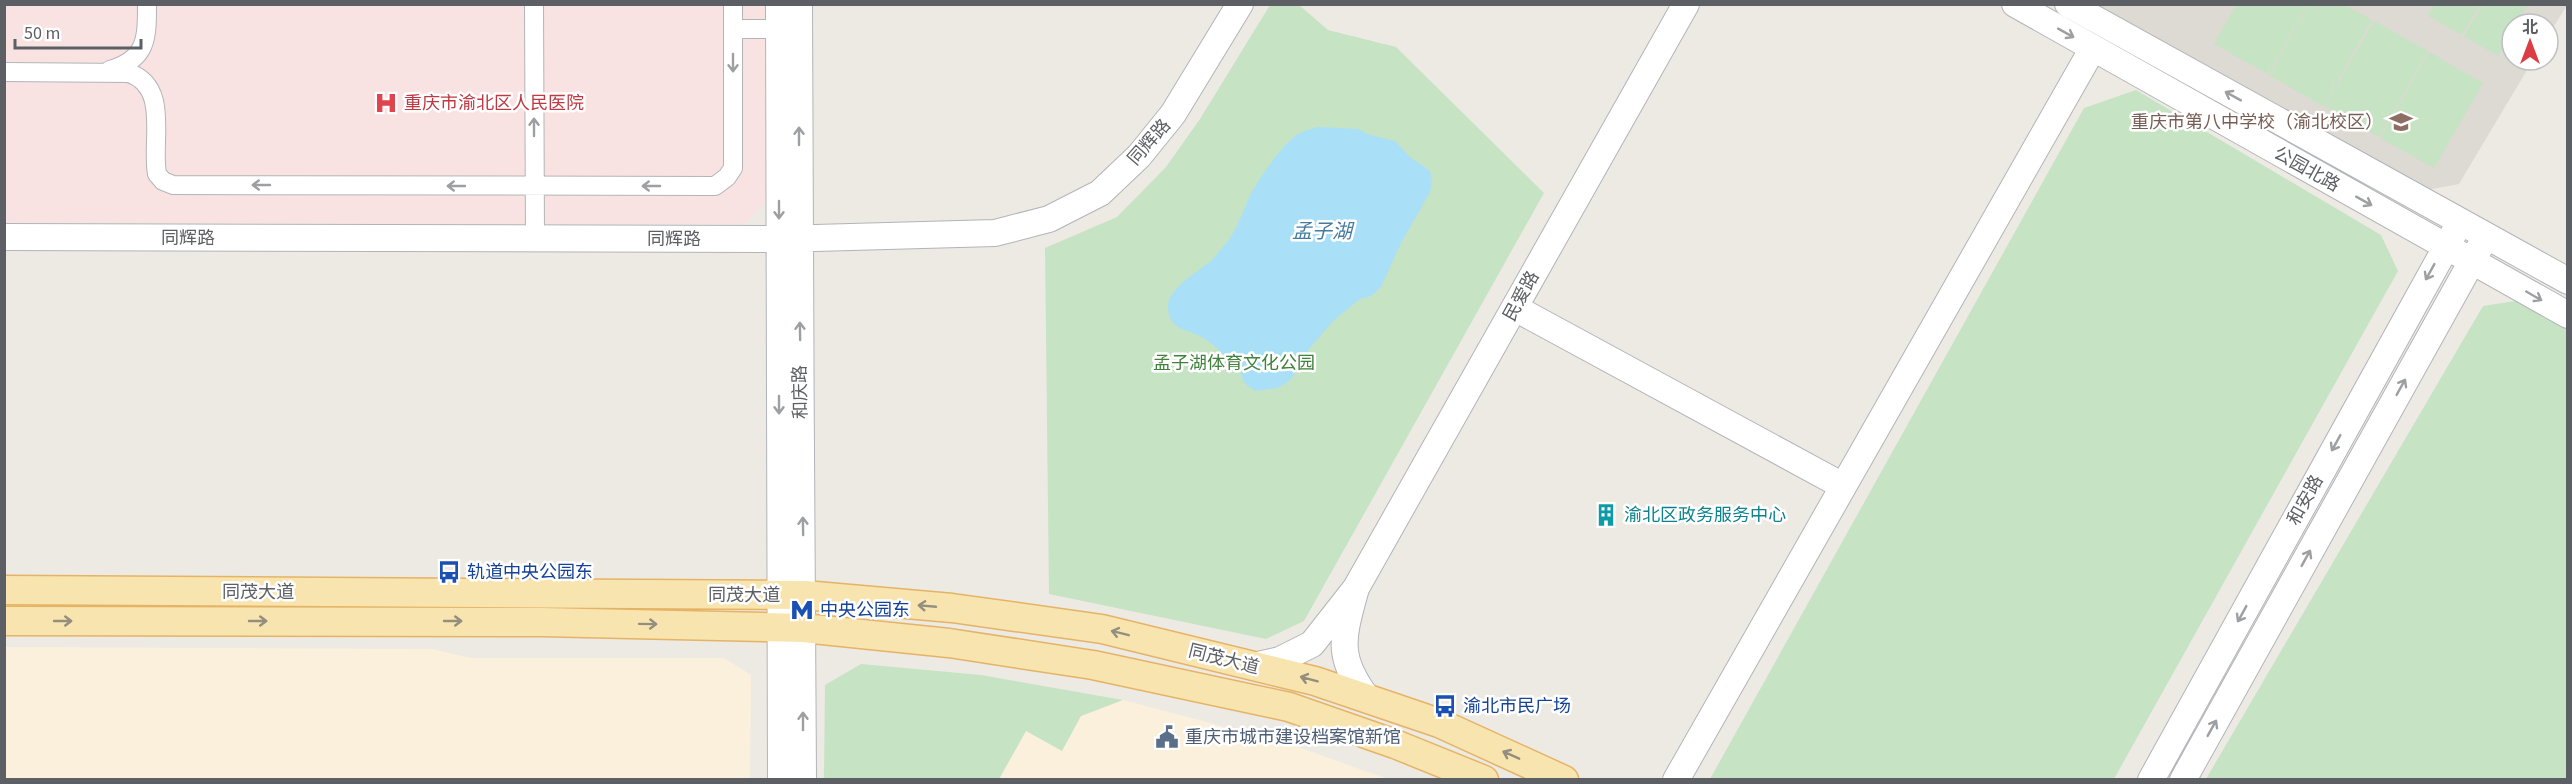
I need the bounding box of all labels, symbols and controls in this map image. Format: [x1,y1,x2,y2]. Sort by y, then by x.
scale bar [15,12,141,50]
north arrow [2500,12,2560,72]
text: 北 [2522,17,2538,39]
text: 50 m [24,21,60,46]
one-way arrow [2057,27,2074,39]
one-way arrow [727,52,739,72]
hospital icon: 重庆市渝北区人民医院 [373,90,399,116]
one-way arrow [2225,90,2242,102]
place label: 重庆市渝北区人民医院 [404,91,584,116]
school or university icon: 重庆市第八中学校（渝北校区） [2388,109,2414,135]
place label: 重庆市第八中学校（渝北校区） [2131,110,2383,135]
street label: 同辉路 [1122,114,1177,171]
one-way arrow [529,118,540,138]
one-way arrow [793,127,805,147]
street label: 公园北路 [2269,141,2344,198]
one-way arrow [252,179,272,191]
one-way arrow [447,180,467,192]
one-way arrow [642,180,662,192]
one-way arrow [2355,195,2372,207]
one-way arrow [773,199,785,219]
water label: 孟子湖 [1292,218,1355,246]
street label: 同辉路 [161,226,215,251]
street label: 同辉路 [647,227,701,252]
one-way arrow [2424,263,2436,280]
street label: 民爱路 [1497,267,1545,326]
one-way arrow [2525,291,2542,303]
one-way arrow [794,322,805,342]
park label: 孟子湖体育文化公园 [1153,351,1315,376]
street label: 和庆路 [788,365,813,419]
one-way arrow [2396,379,2407,397]
one-way arrow [773,394,785,414]
one-way arrow [2330,434,2342,451]
street label: 和安路 [2281,471,2329,530]
building icon: 渝北区政务服务中心 [1593,502,1619,528]
place label: 渝北区政务服务中心 [1624,503,1786,528]
one-way arrow [797,517,808,537]
one-way arrow [2301,550,2313,567]
bus stop icon: 轨道中央公园东 [436,559,462,585]
place label: 轨道中央公园东 [467,560,593,585]
street label: 同茂大道 [222,580,294,605]
street label: 同茂大道 [708,583,780,608]
metro station icon: 中央公园东 [789,597,815,623]
place label: 中央公园东 [820,598,910,623]
one-way arrow [917,600,937,611]
one-way arrow [2236,604,2247,622]
one-way arrow [52,615,72,627]
one-way arrow [247,615,267,627]
one-way arrow [442,615,462,627]
one-way arrow [637,619,657,630]
one-way arrow [1110,626,1129,638]
street label: 同茂大道 [1186,639,1262,680]
one-way arrow [1300,673,1319,685]
bus stop icon: 渝北市民广场 [1432,693,1458,719]
place label: 渝北市民广场 [1463,694,1571,719]
one-way arrow [797,712,809,732]
one-way arrow [2207,720,2218,738]
public building icon: 重庆市城市建设档案馆新馆 [1154,724,1180,750]
place label: 重庆市城市建设档案馆新馆 [1185,725,1401,750]
one-way arrow [1502,749,1520,761]

